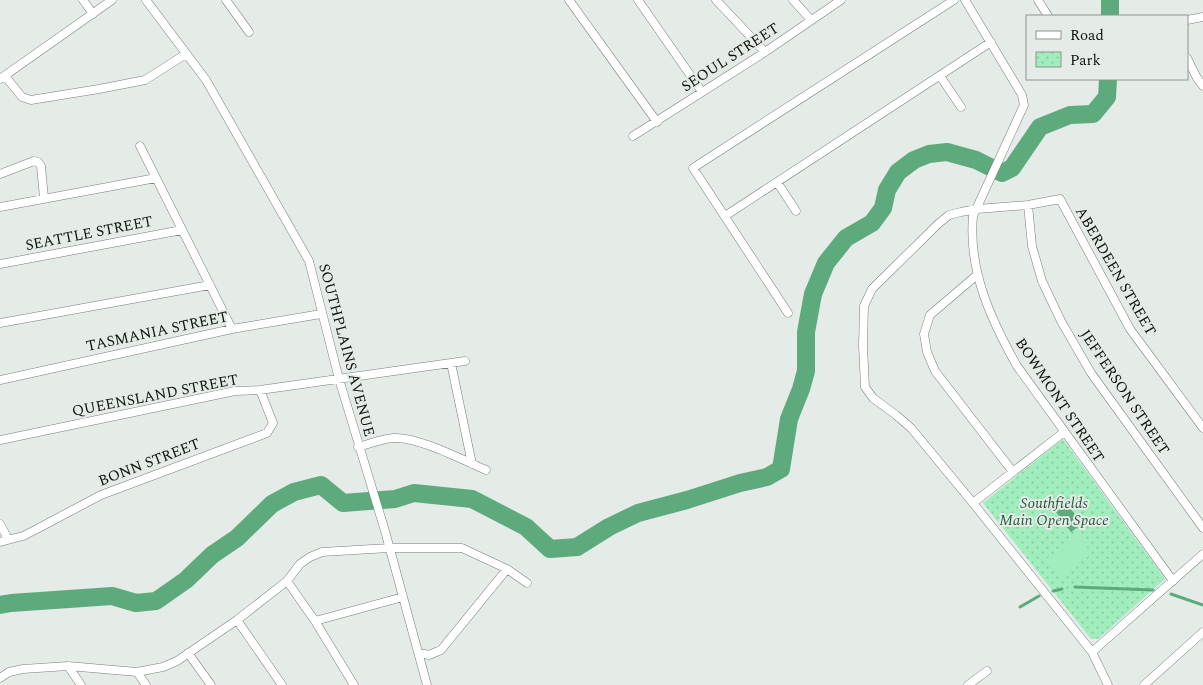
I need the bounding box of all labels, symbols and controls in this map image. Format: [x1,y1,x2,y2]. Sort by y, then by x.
legend [1026,15,1188,80]
street label: SEOUL STREET [677,17,784,98]
text: Road [1070,24,1104,47]
text: Park [1070,49,1101,72]
street label: ABERDEEN STREET [1069,203,1162,340]
street label: SEATTLE STREET [23,210,155,257]
street label: SOUTHPLAINS AVENUE [312,261,381,439]
street label: TASMANIA STREET [84,305,230,358]
street label: JEFFERSON STREET [1074,325,1175,460]
street label: BOWMONT STREET [1009,333,1110,467]
street label: QUEENSLAND STREET [70,368,240,423]
street label: BONN STREET [95,433,203,492]
park label: Southfields Main Open Space [999,492,1109,532]

